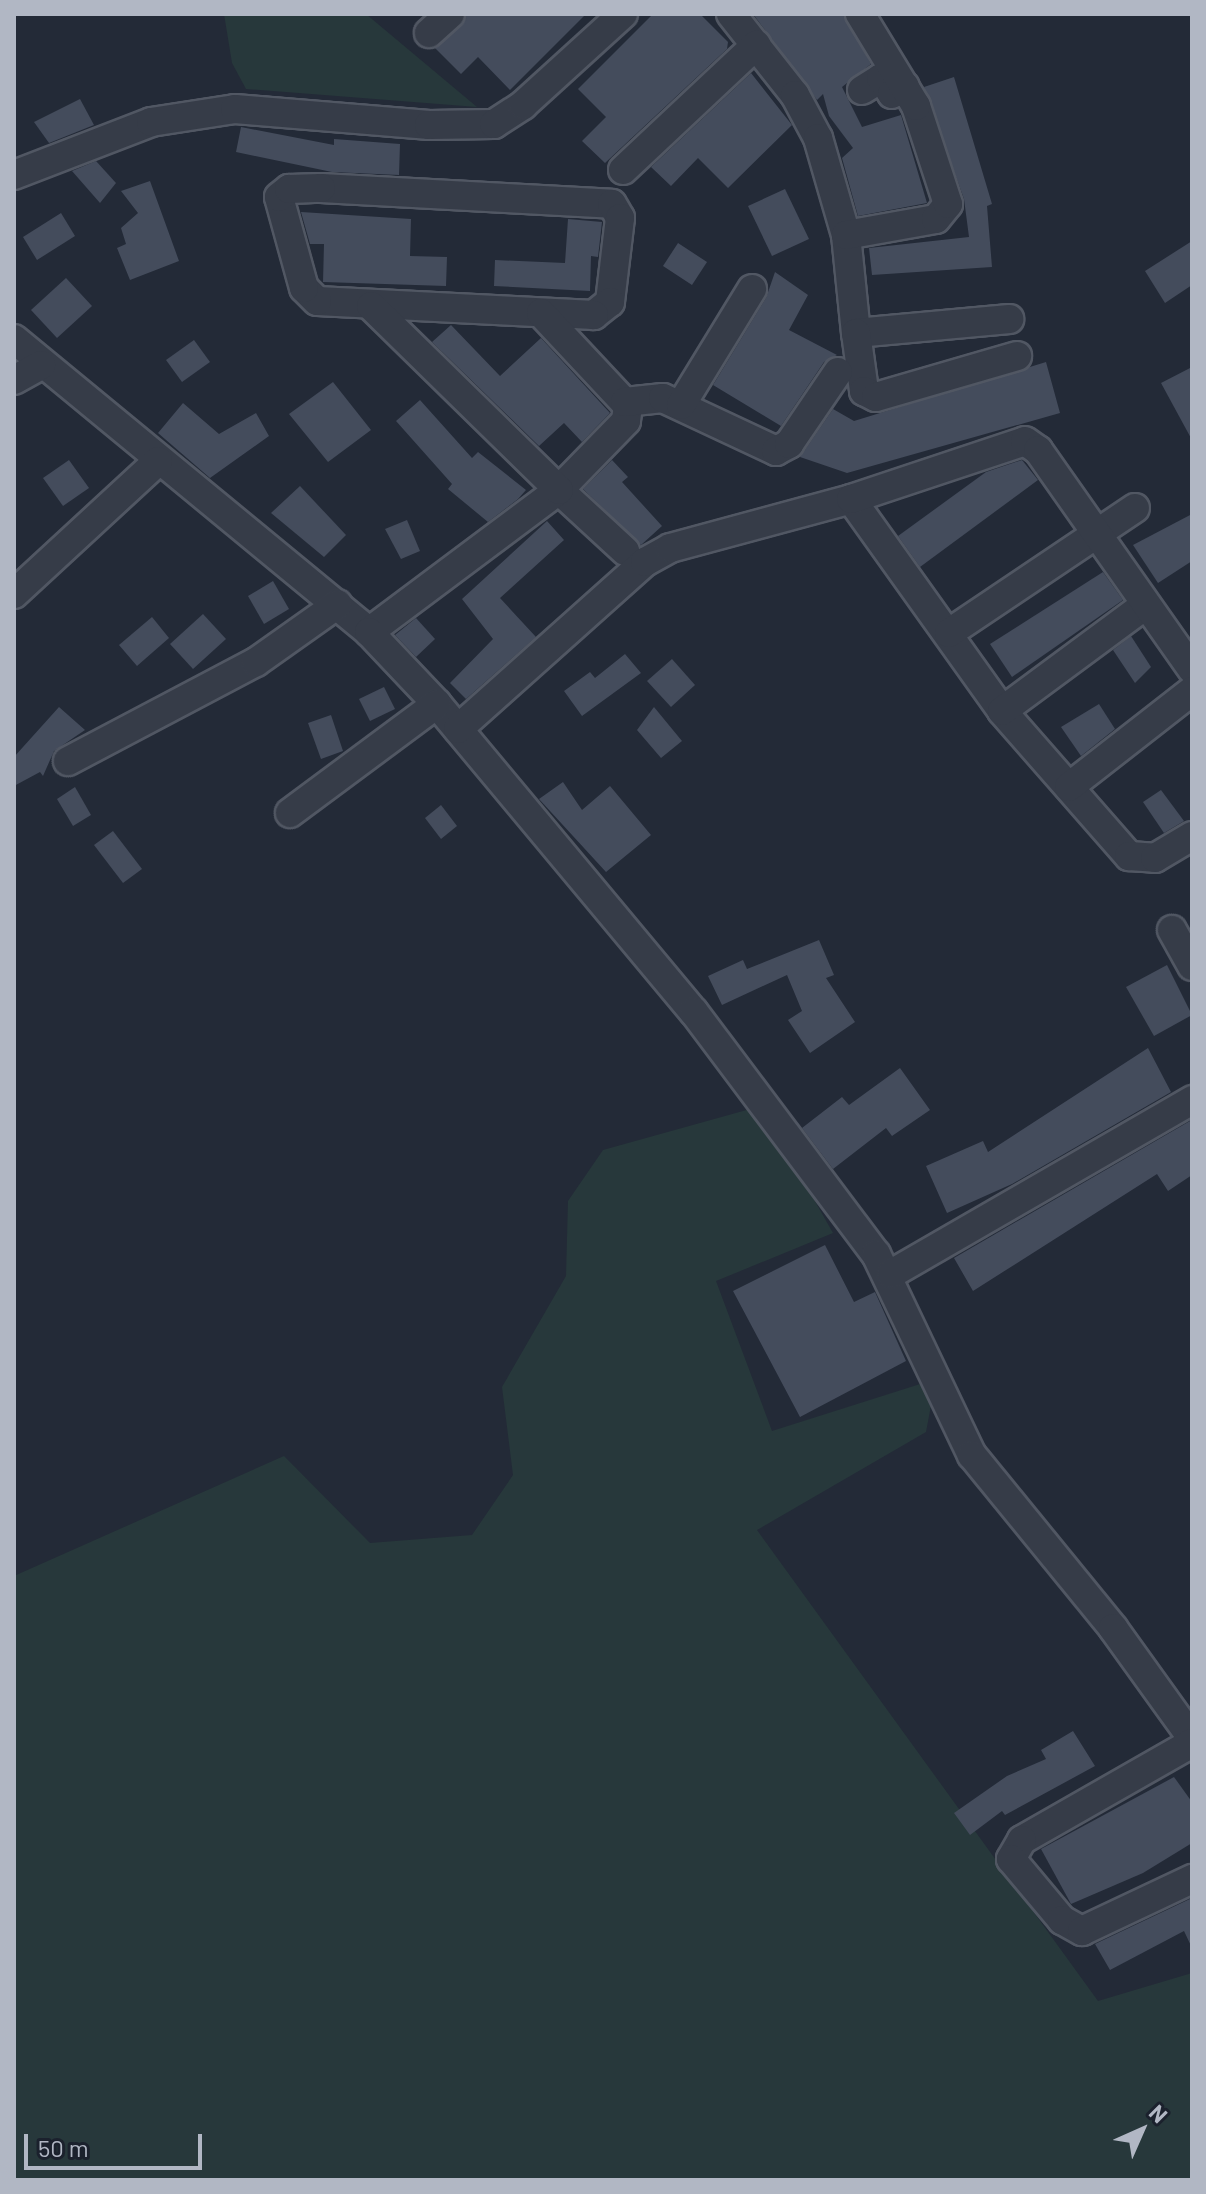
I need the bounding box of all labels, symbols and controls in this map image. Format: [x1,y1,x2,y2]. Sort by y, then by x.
north arrow [1102,2090,1182,2170]
text: N [1145,2099,1173,2127]
scale bar [28,2118,206,2168]
text: 50 m [38,2133,89,2162]

